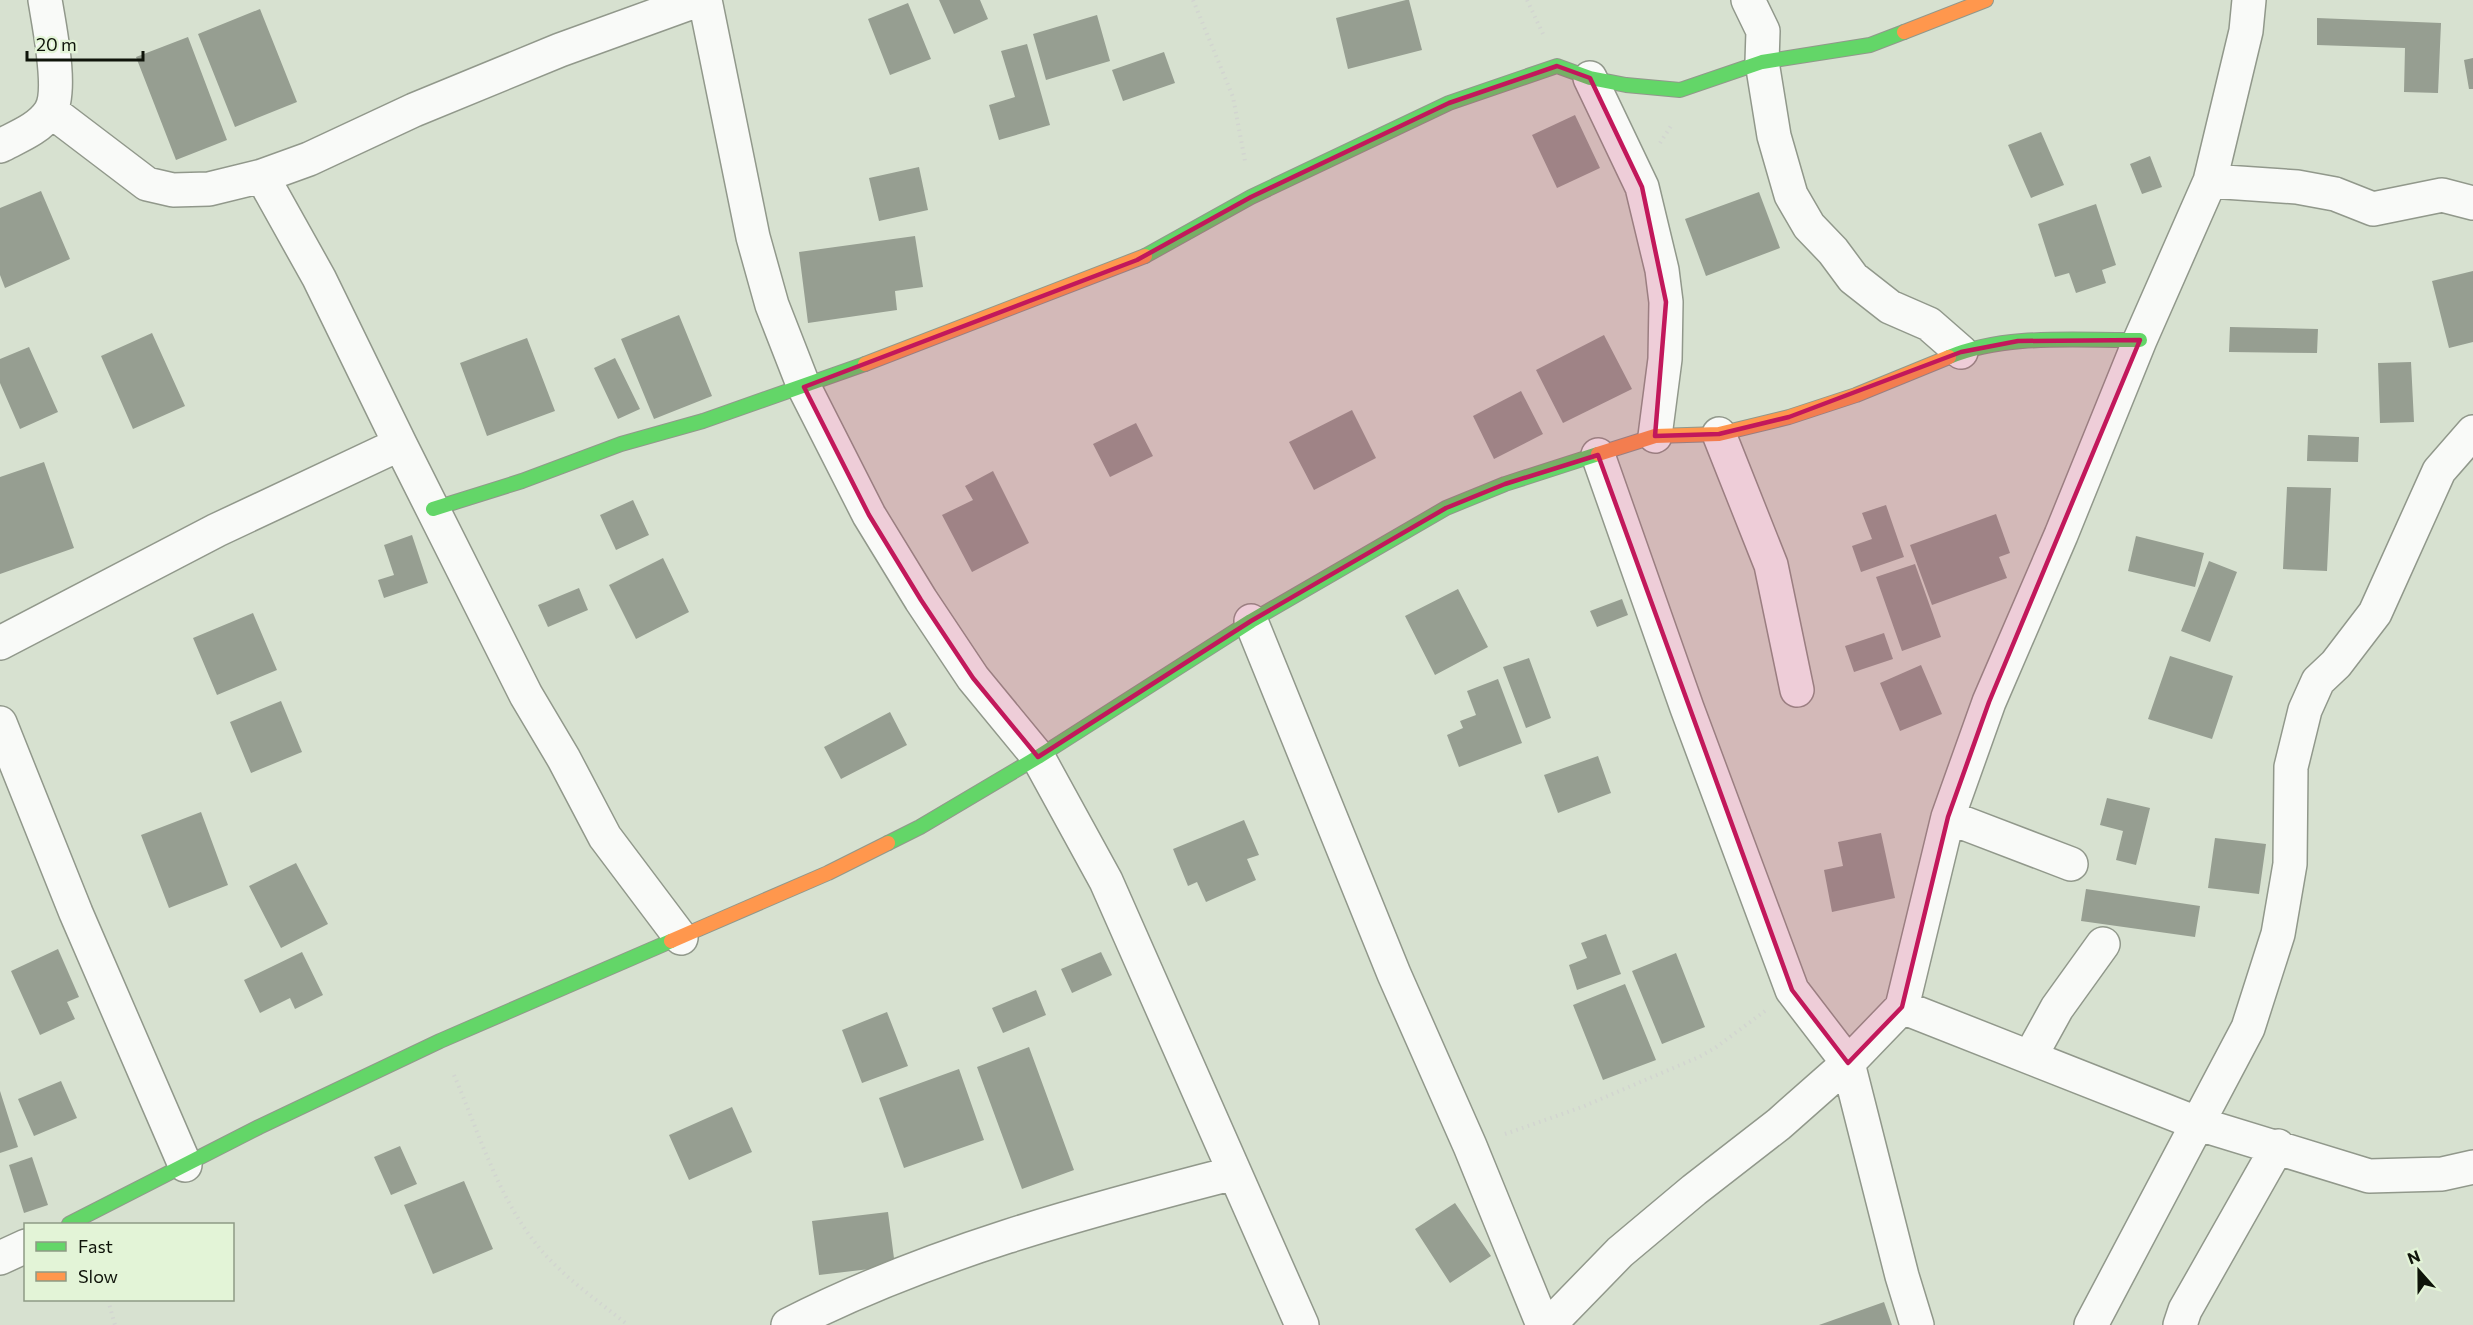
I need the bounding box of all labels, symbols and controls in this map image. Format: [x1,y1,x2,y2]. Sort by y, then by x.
scale bar [27,24,142,62]
text: 20 m [36,33,77,55]
legend [24,1223,234,1301]
text: Fast [78,1235,113,1257]
north arrow [2389,1241,2449,1301]
text: N [2404,1246,2422,1268]
text: Slow [78,1265,118,1287]

